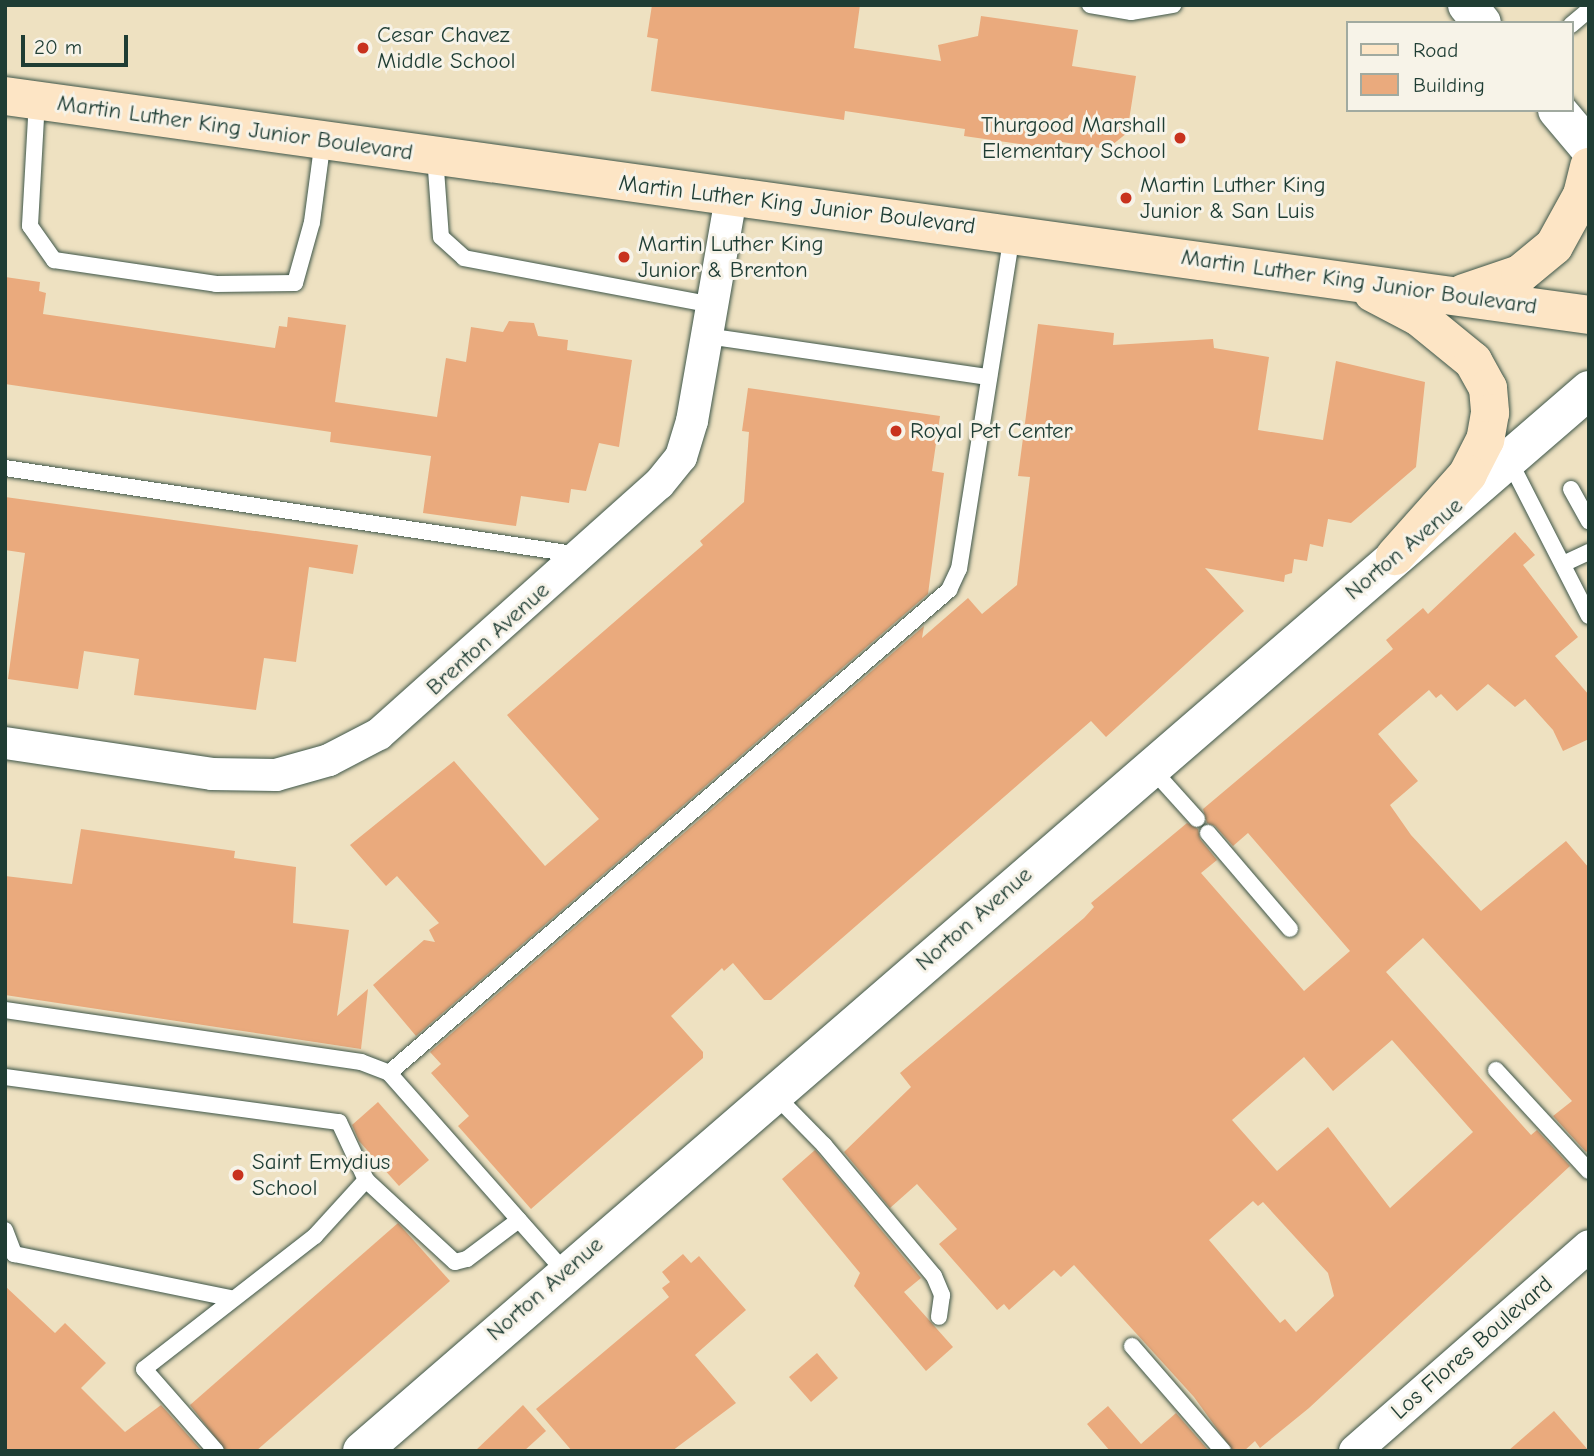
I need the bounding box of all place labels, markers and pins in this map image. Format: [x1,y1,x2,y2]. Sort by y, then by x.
place label: Cesar Chavez Middle School [377,21,516,75]
marker: Cesar Chavez Middle School [355,40,371,56]
place label: Thurgood Marshall Elementary School [981,111,1166,165]
marker: Thurgood Marshall Elementary School [1172,130,1188,146]
place label: Martin Luther King Junior & San Luis [1140,171,1326,225]
marker: Martin Luther King Junior & San Luis [1118,190,1134,206]
place label: Martin Luther King Junior & Brenton [638,230,824,284]
marker: Martin Luther King Junior & Brenton [616,249,632,265]
place label: Royal Pet Center [910,417,1073,445]
marker: Royal Pet Center [888,423,904,439]
place label: Saint Emydius School [252,1148,390,1202]
marker: Saint Emydius School [230,1167,246,1183]

